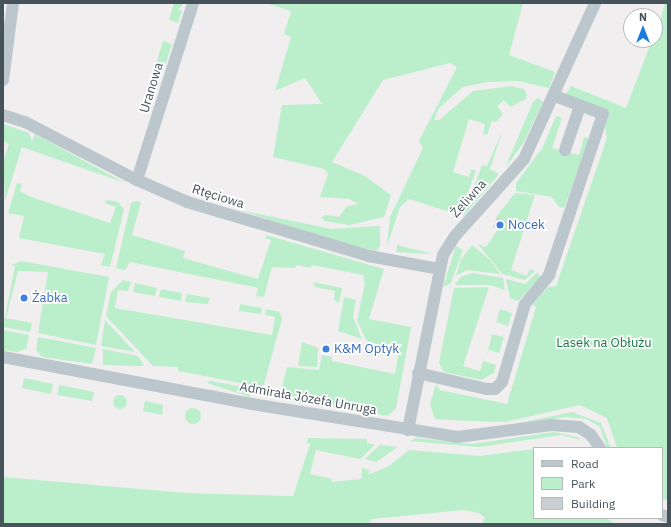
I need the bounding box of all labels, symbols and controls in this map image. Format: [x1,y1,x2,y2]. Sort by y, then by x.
north arrow [623,8,663,48]
text: N [639,10,647,24]
street label: Uranowa [137,61,167,115]
street label: Żeliwna [448,177,490,221]
street label: Rtęciowa [190,182,246,212]
place label: Nocek [508,217,545,233]
marker: Nocek [495,220,505,230]
place label: Żabka [32,290,68,306]
marker: Żabka [19,293,29,303]
park label: Lasek na Obłużu [556,335,652,351]
place label: K&M Optyk [334,341,399,357]
marker: K&M Optyk [321,344,331,354]
street label: Admirała Józefa Unruga [238,379,378,419]
legend [533,447,663,519]
text: Road [571,456,599,471]
text: Park [571,476,595,491]
text: Building [571,496,615,511]

